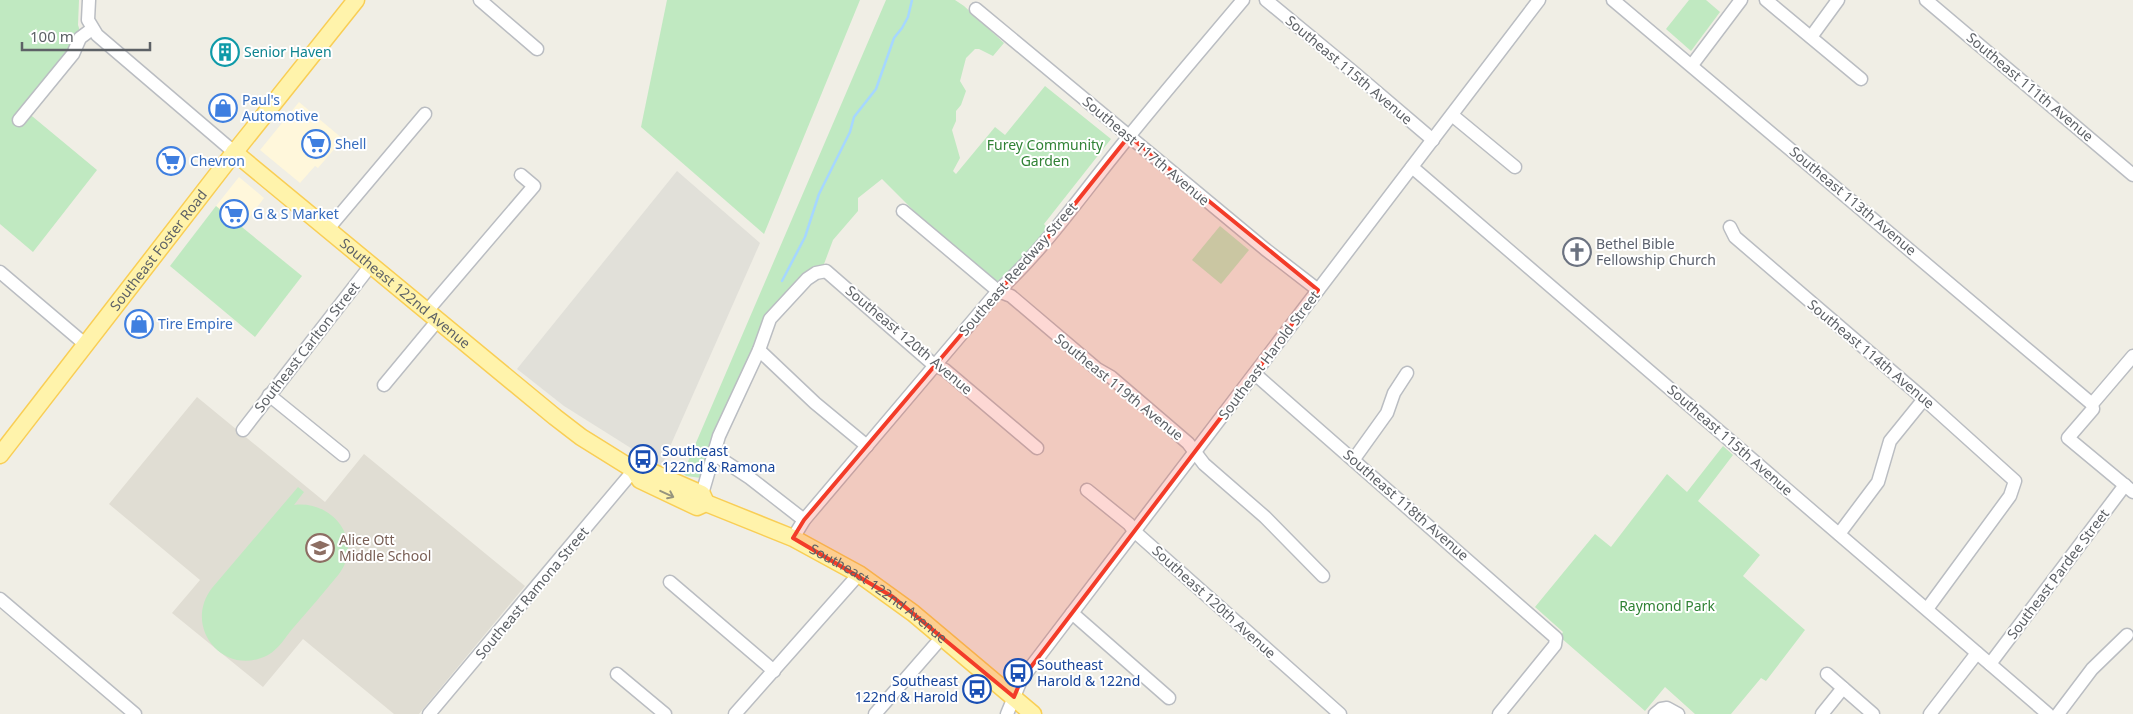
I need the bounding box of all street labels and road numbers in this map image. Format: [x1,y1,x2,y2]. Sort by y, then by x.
street label: Southeast 115th Avenue [1282,11,1417,128]
street label: Southeast 111th Avenue [1963,28,2098,145]
street label: Southeast 117th Avenue [1079,92,1214,209]
street label: Southeast 113th Avenue [1786,142,1921,259]
street label: Southeast Foster Road [105,185,211,314]
street label: Southeast Reedway Street [954,198,1081,340]
street label: Southeast 122nd Avenue [336,233,475,353]
street label: Southeast Carlton Street [250,278,364,416]
street label: Southeast 120th Avenue [842,281,977,398]
street label: Southeast Harold Street [1214,286,1323,423]
street label: Southeast 114th Avenue [1804,295,1939,412]
street label: Southeast 119th Avenue [1051,329,1188,444]
street label: Southeast 115th Avenue [1664,380,1797,499]
street label: Southeast 118th Avenue [1340,445,1473,564]
street label: Southeast Pardee Street [2002,505,2113,643]
street label: Southeast Ramona Street [471,523,593,663]
street label: Southeast 122nd Avenue [806,539,952,647]
street label: Southeast 120th Avenue [1148,541,1280,662]

